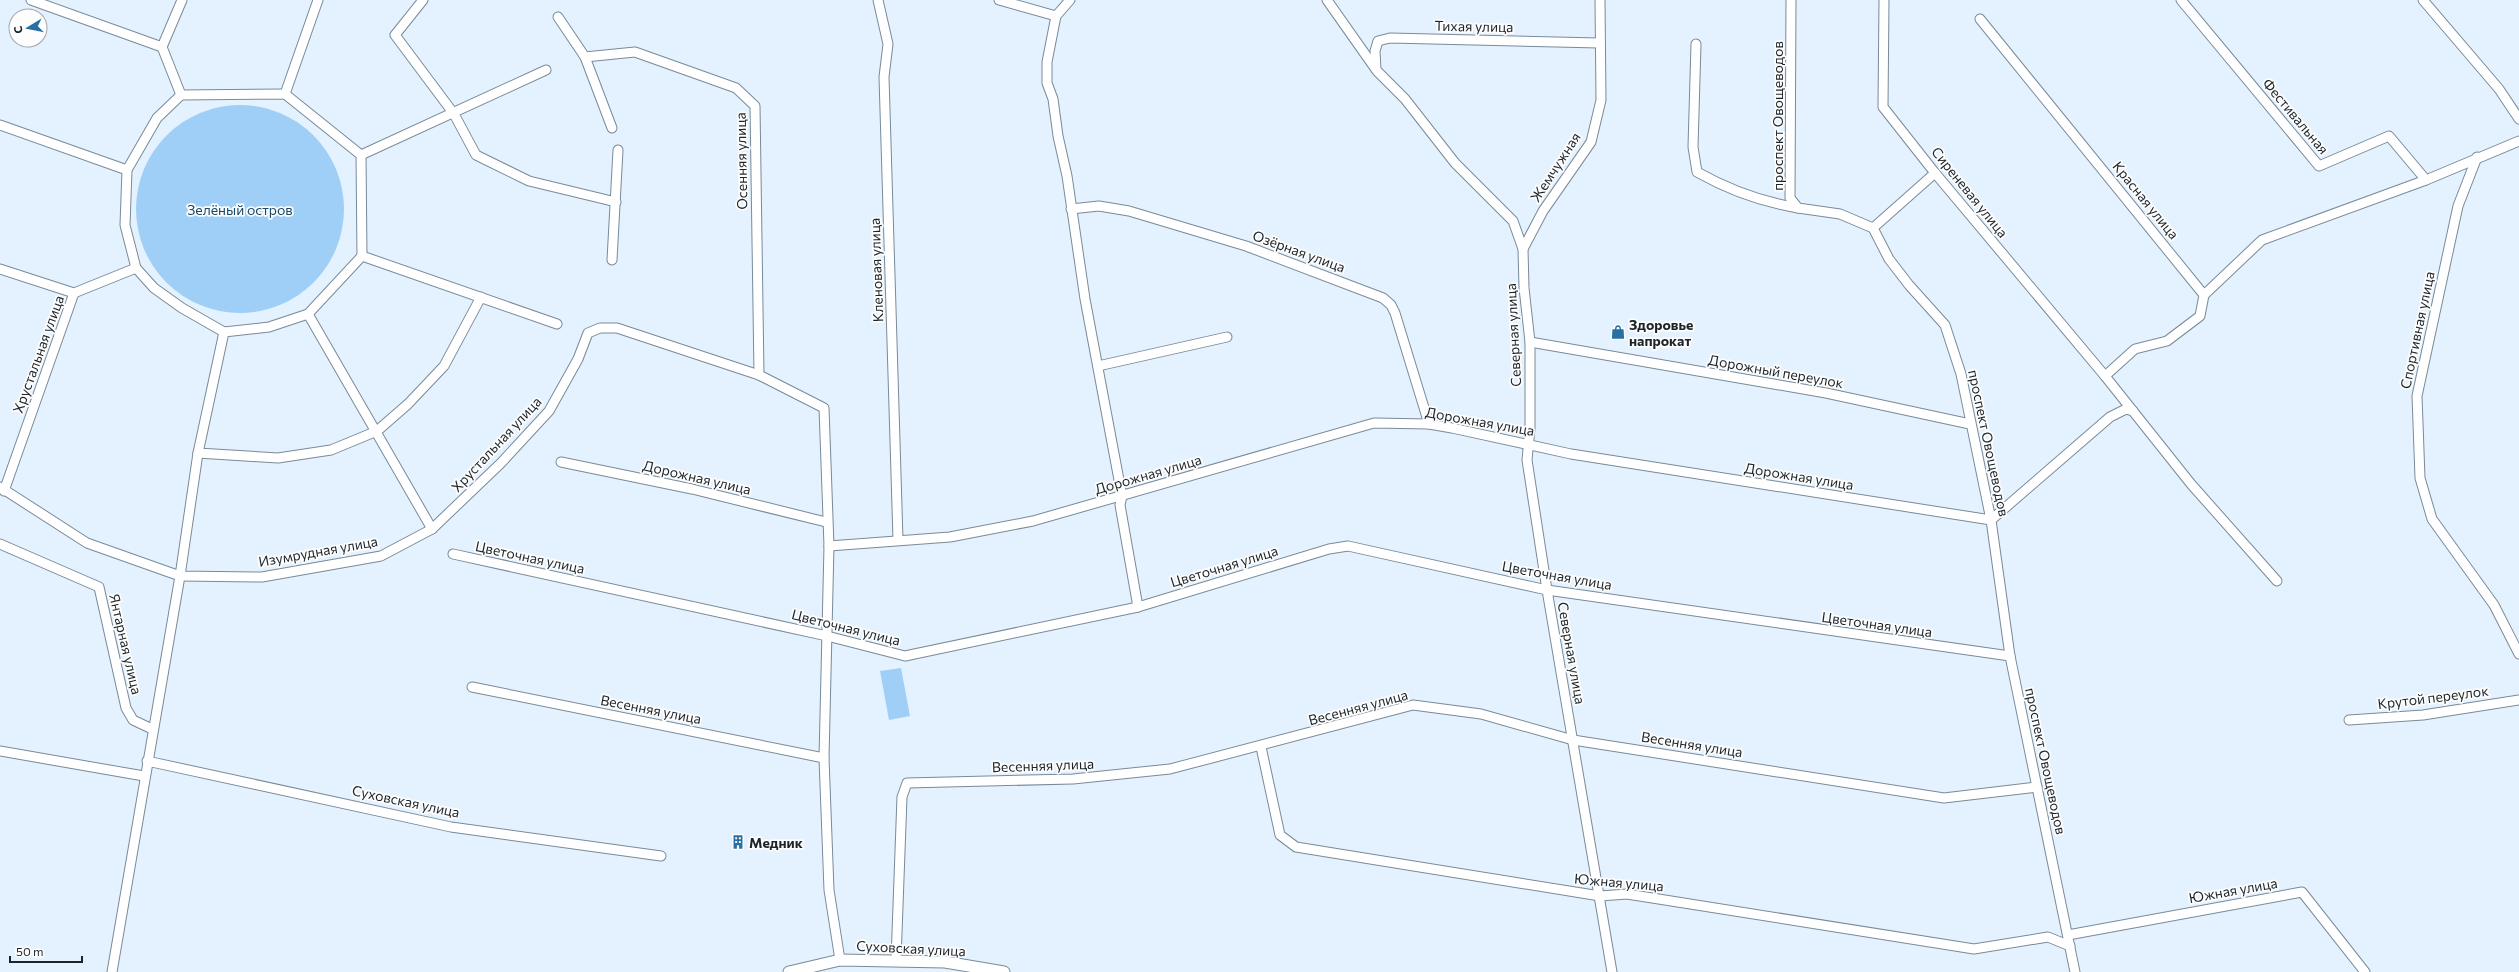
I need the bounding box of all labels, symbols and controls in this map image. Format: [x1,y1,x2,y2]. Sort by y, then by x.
north arrow [8,8,48,48]
street label: Тихая улица [1434,17,1514,35]
text: С [11,25,25,35]
street label: проспект Овощеводов [1769,41,1786,191]
street label: Фестивальная [2259,75,2333,157]
street label: Осенняя улица [732,112,750,210]
street label: Жемчужная [1526,129,1584,205]
street label: Сиреневая улица [1928,143,2012,241]
street label: Красная улица [2109,158,2183,242]
park label: Зелёный остров [187,201,293,218]
street label: Кленовая улица [866,218,886,322]
street label: Озёрная улица [1250,226,1348,276]
street label: Спортивная улица [2396,270,2438,390]
street label: Северная улица [1502,283,1524,387]
street label: Хрустальная улица [9,293,67,415]
place label: Здоровье напрокат [1629,316,1693,349]
shop icon: Здоровье напрокат [1610,324,1626,340]
street label: Дорожный переулок [1707,351,1845,391]
street label: проспект Овощеводов [1965,368,2013,518]
street label: Хрустальная улица [447,393,545,495]
street label: Дорожная улица [1424,403,1536,439]
street label: Дорожная улица [1093,451,1203,497]
street label: Дорожная улица [641,456,753,498]
street label: Дорожная улица [1743,459,1855,493]
street label: Изумрудная улица [257,532,379,570]
street label: Цветочная улица [474,537,586,577]
street label: Цветочная улица [1168,542,1280,590]
street label: Цветочная улица [1501,557,1613,593]
street label: Янтарная улица [106,592,146,696]
street label: Северная улица [1555,601,1589,705]
street label: Цветочная улица [790,605,902,649]
street label: Цветочная улица [1821,608,1933,640]
street label: Крутой переулок [2377,682,2490,712]
street label: Весенняя улица [1306,686,1410,728]
street label: проспект Овощеводов [2022,686,2070,836]
street label: Весенняя улица [599,691,703,727]
street label: Весенняя улица [1640,728,1744,760]
street label: Весенняя улица [992,755,1094,775]
street label: Суховская улица [351,781,461,821]
building icon: Медник [730,834,746,850]
place label: Медник [749,834,803,851]
street label: Южная улица [1574,870,1664,894]
street label: Южная улица [2187,874,2279,906]
street label: Суховская улица [856,937,966,959]
scale bar [10,938,82,964]
text: 50 m [16,944,44,958]

